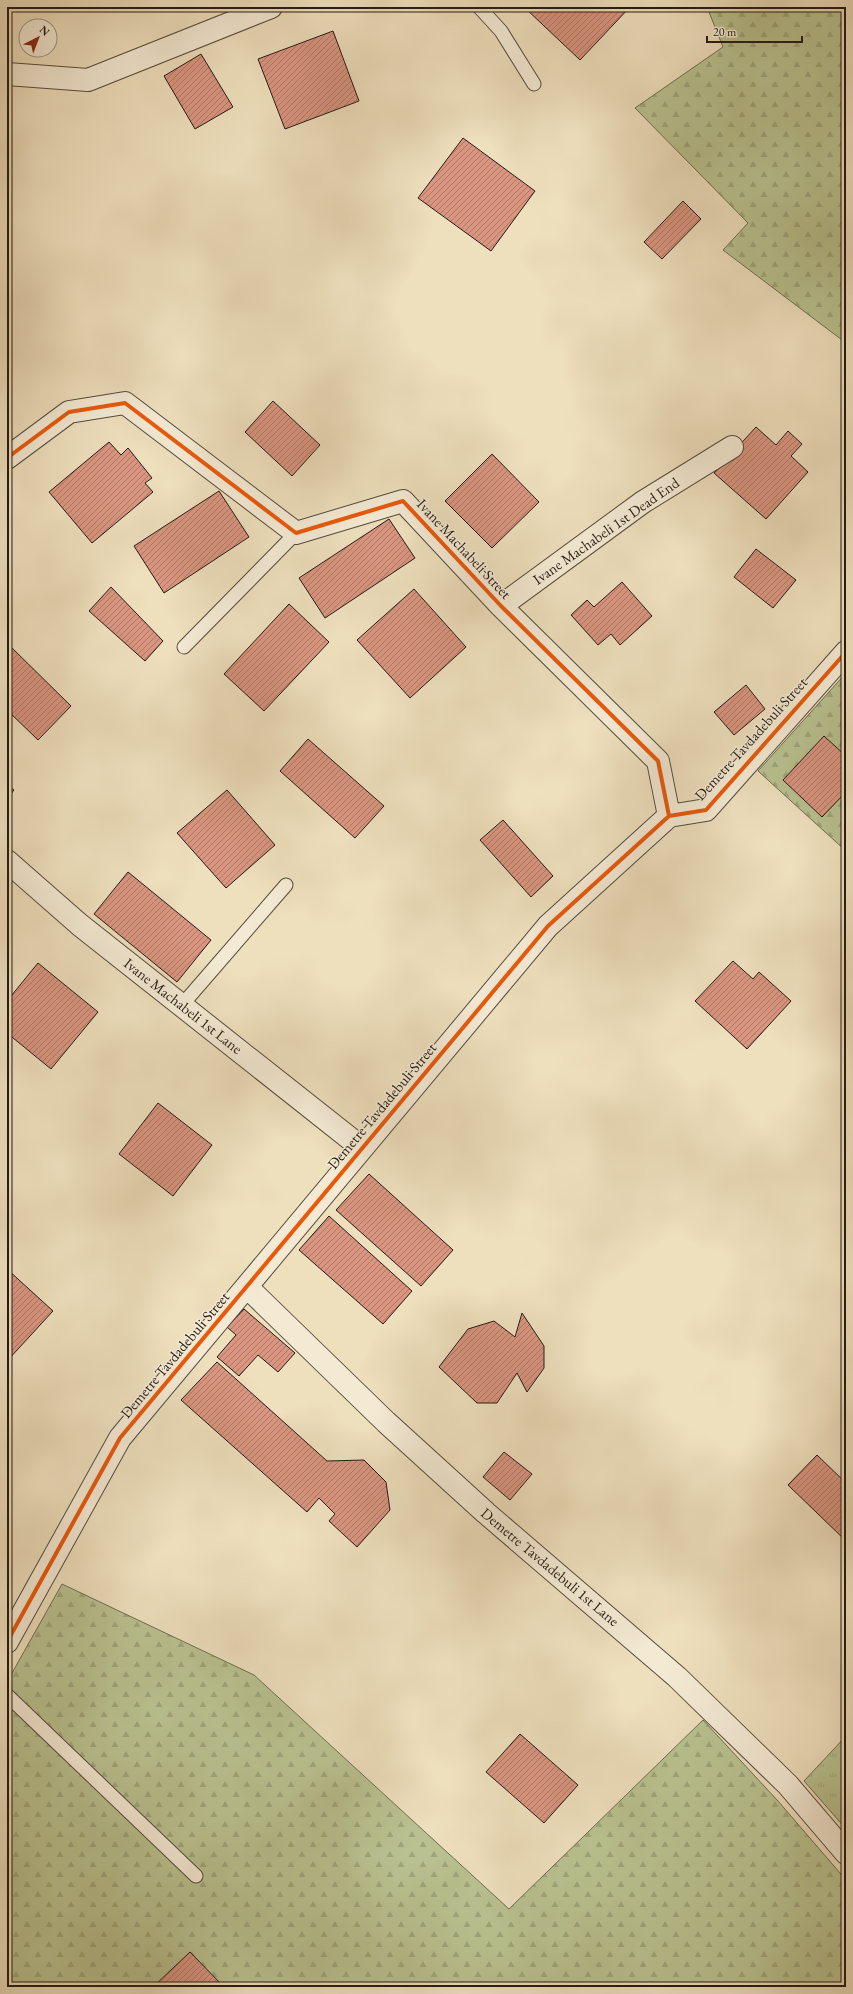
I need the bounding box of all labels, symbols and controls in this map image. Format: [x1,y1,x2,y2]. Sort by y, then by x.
north arrow [18,18,58,58]
scale bar [707,18,802,44]
text: N [37,22,53,39]
text: 20 m [713,24,737,40]
street label: Ivane Machabeli 1st Dead End [529,473,683,588]
street label: Ivane Machabeli Street [413,495,516,603]
street label: Demetre Tavdadebuli Street [690,673,811,804]
street label: Ivane Machabeli 1st Lane [120,953,247,1058]
street label: Demetre Tavdadebuli Street [323,1038,440,1173]
street label: Demetre Tavdadebuli Street [116,1287,233,1422]
street label: Demetre Tavdadebuli 1st Lane [477,1503,623,1630]

